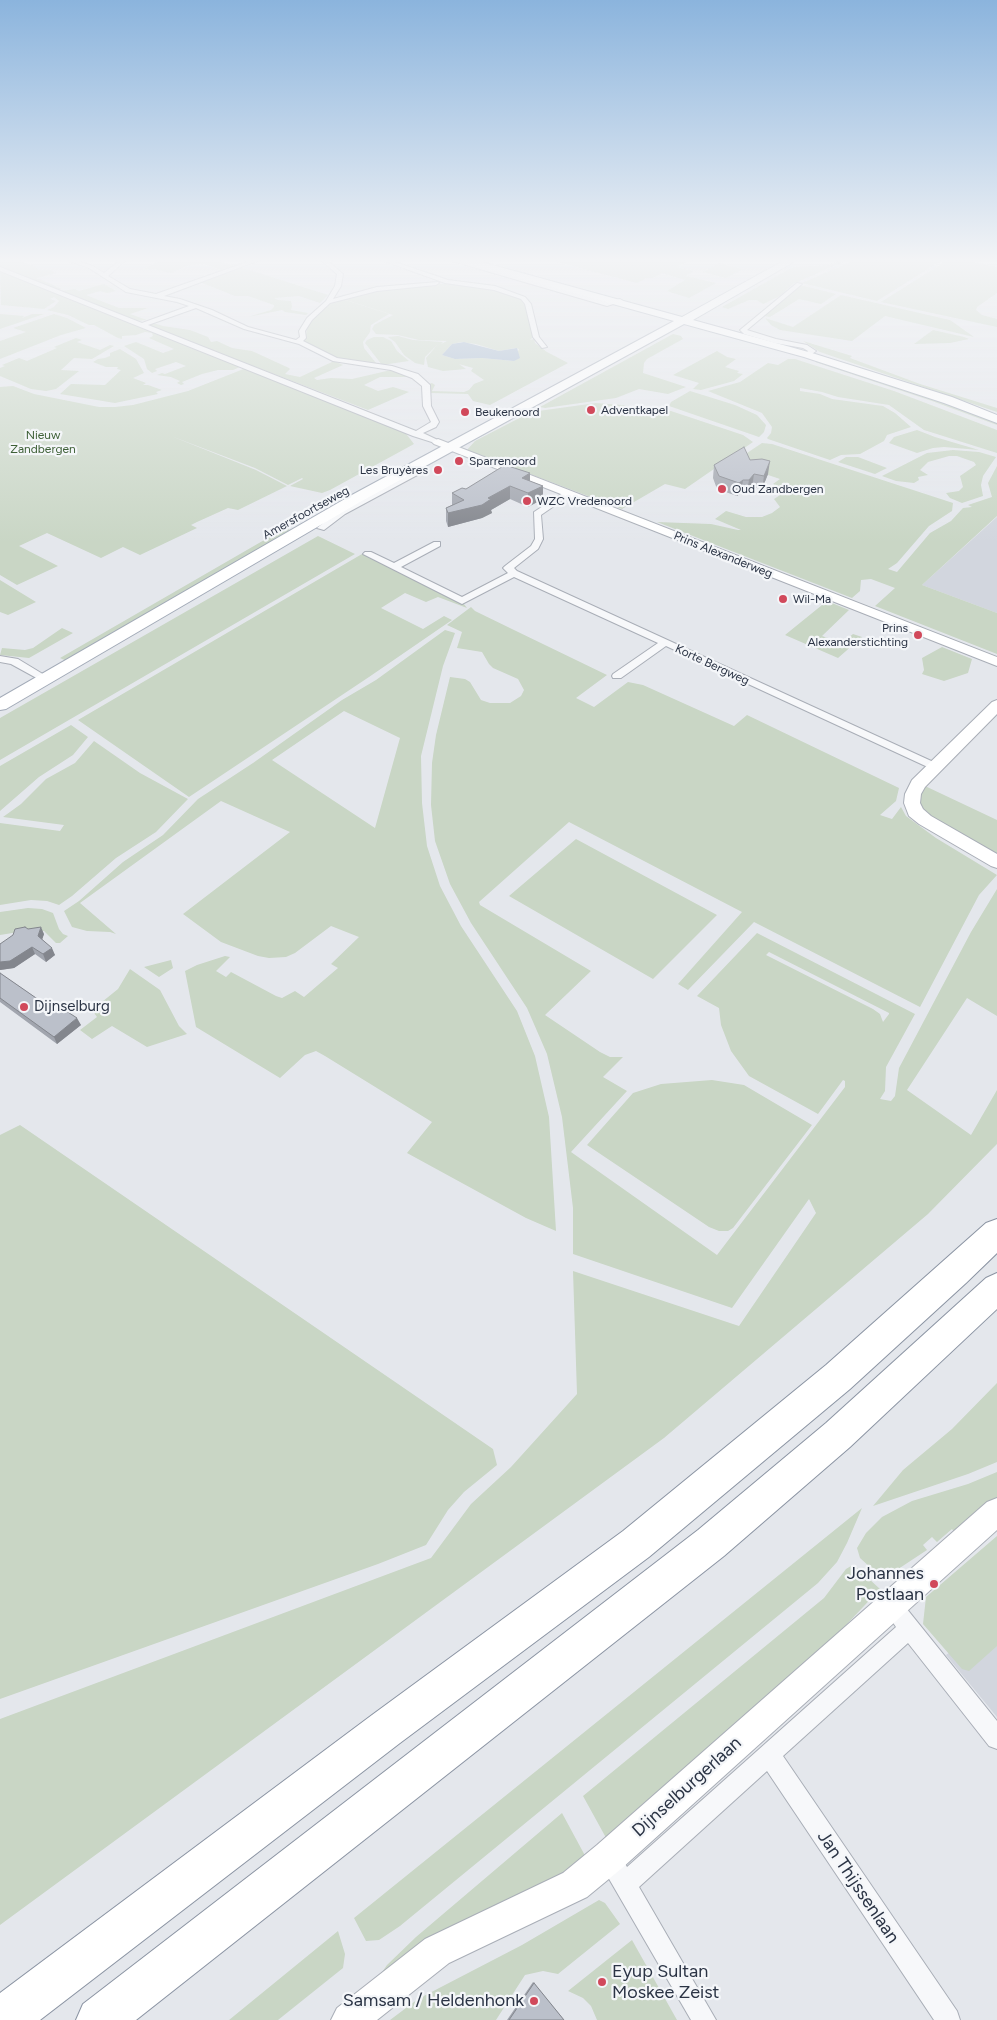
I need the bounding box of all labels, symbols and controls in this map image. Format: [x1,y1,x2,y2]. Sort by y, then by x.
place label: Adventkapel [601,403,668,417]
marker: Adventkapel [585,404,597,416]
place label: Beukenoord [475,405,540,419]
marker: Beukenoord [459,406,471,418]
park label: Nieuw Zandbergen [10,428,76,456]
place label: Sparrenoord [469,454,536,468]
marker: Sparrenoord [453,455,465,467]
place label: Les Bruyères [360,463,428,477]
marker: Les Bruyères [432,464,444,476]
place label: Oud Zandbergen [732,482,823,496]
street label: Amersfoortseweg [260,483,352,543]
marker: Oud Zandbergen [716,483,728,495]
place label: WZC Vredenoord [537,494,632,508]
marker: WZC Vredenoord [521,495,533,507]
street label: Prins Alexanderweg [672,529,774,581]
place label: Wil-Ma [793,592,831,606]
marker: Wil-Ma [777,593,789,605]
place label: Prins Alexanderstichting [807,621,908,649]
marker: Prins Alexanderstichting [912,629,924,641]
street label: Korte Bergweg [673,642,751,688]
place label: Dijnselburg [34,998,110,1016]
marker: Dijnselburg [18,1001,30,1013]
place label: Johannes Postlaan [847,1563,924,1606]
marker: Johannes Postlaan [928,1578,940,1590]
street label: Dijnselburgerlaan [628,1732,746,1842]
street label: Jan Thijssenlaan [812,1827,904,1947]
place label: Eyup Sultan Moskee Zeist [612,1961,719,2004]
marker: Eyup Sultan Moskee Zeist [596,1976,608,1988]
place label: Samsam / Heldenhonk [343,1990,524,2012]
marker: Samsam / Heldenhonk [528,1995,540,2007]

